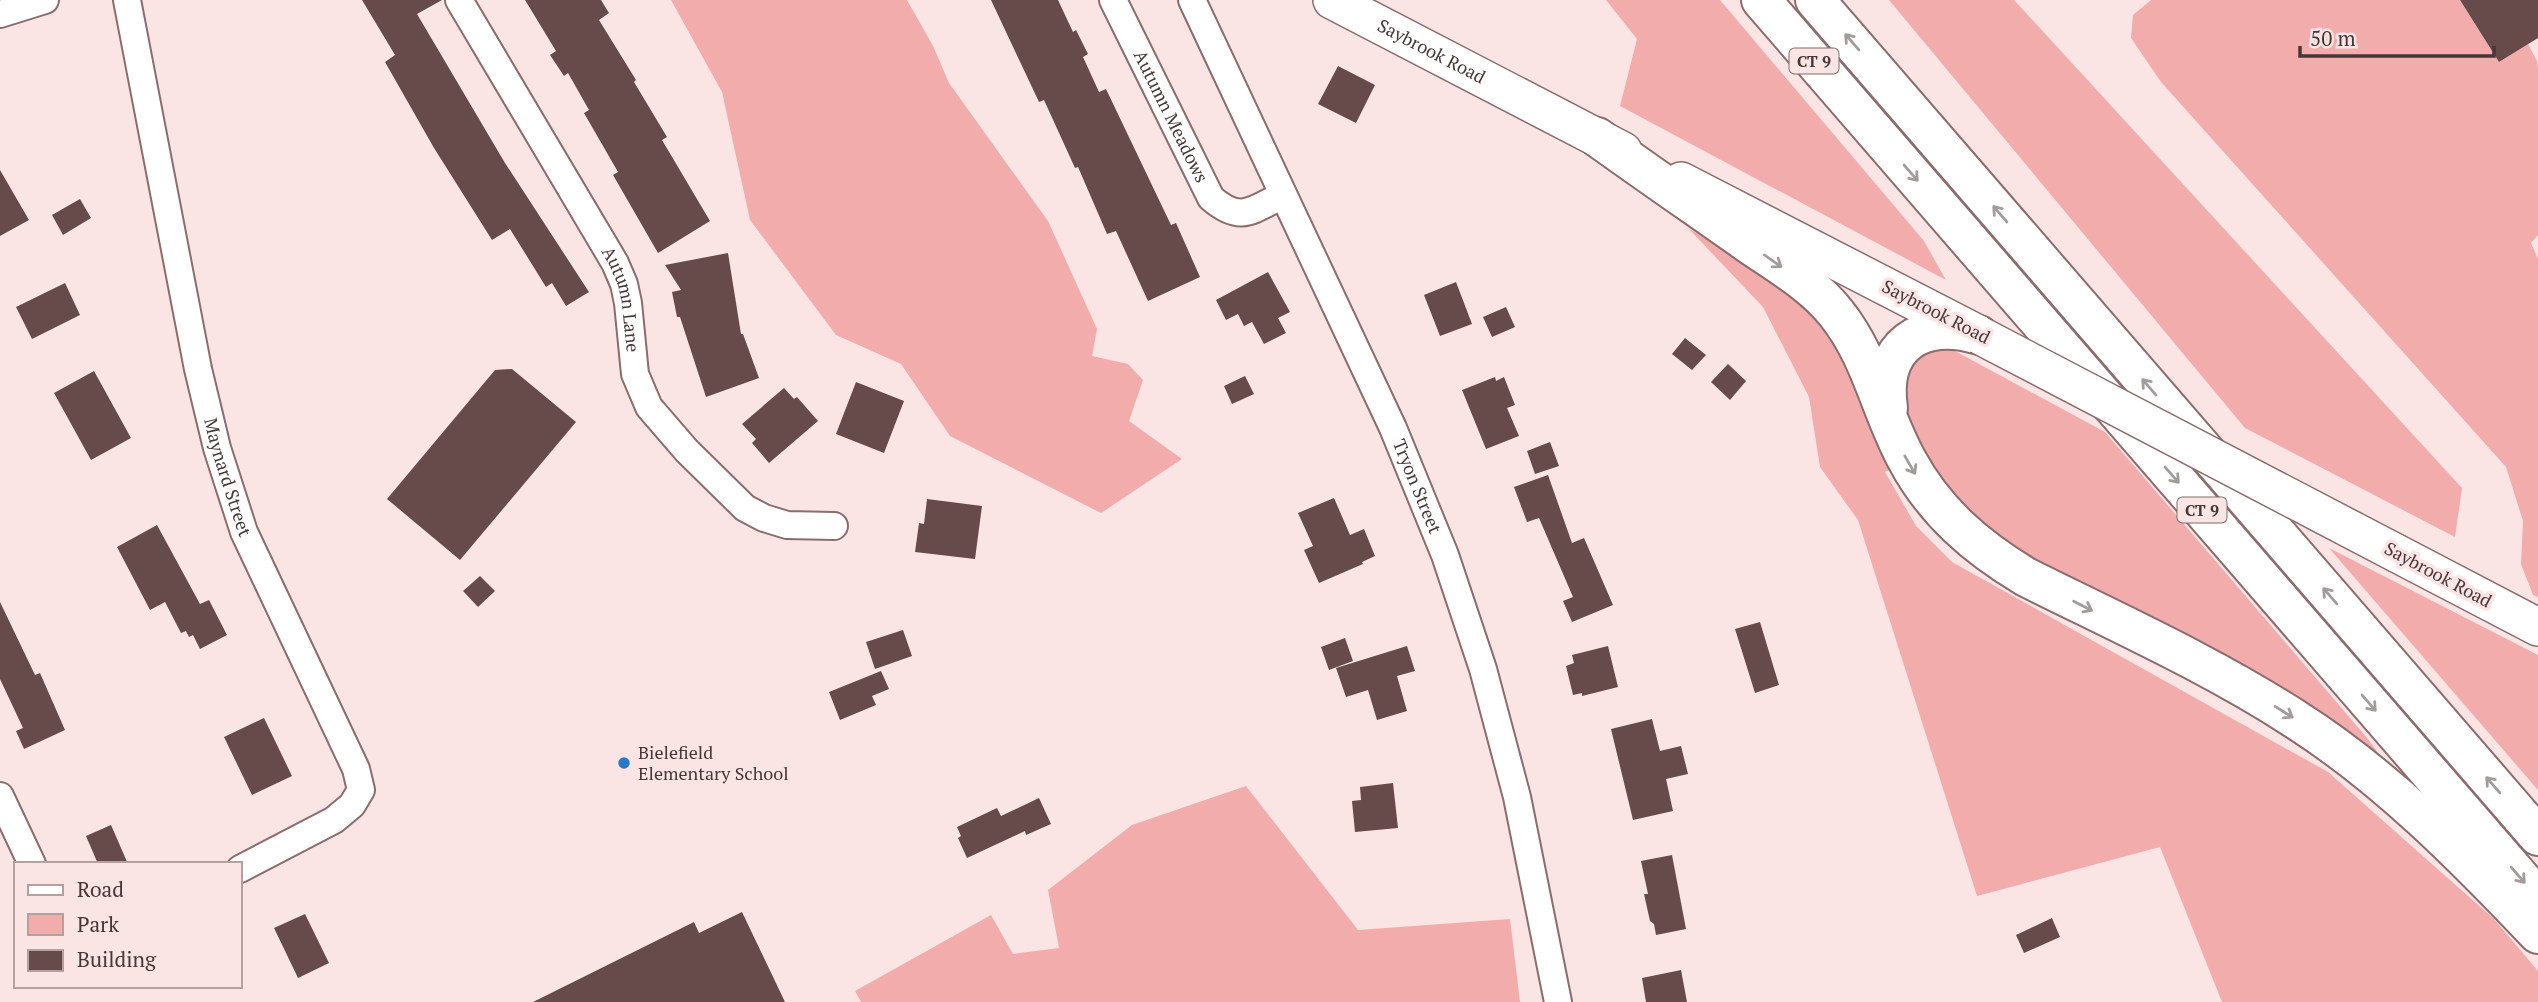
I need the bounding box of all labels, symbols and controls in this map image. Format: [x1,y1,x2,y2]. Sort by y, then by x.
street label: Saybrook Road [1374,13,1490,89]
scale bar [2300,14,2494,58]
text: 50 m [2310,24,2356,52]
one-way arrow [1844,34,1860,52]
street label: Autumn Meadows [1129,46,1214,186]
road number: CT 9 [1790,48,1839,74]
one-way arrow [1903,164,1919,182]
one-way arrow [1992,206,2008,224]
street label: Autumn Lane [597,241,646,353]
one-way arrow [1763,254,1782,268]
street label: Saybrook Road [1878,274,1995,349]
one-way arrow [2141,378,2157,396]
street label: Maynard Street [199,415,258,541]
street label: Tryon Street [1388,435,1448,537]
one-way arrow [1903,454,1917,474]
one-way arrow [2164,466,2180,484]
road number: CT 9 [2178,498,2226,523]
street label: Saybrook Road [2381,536,2496,612]
one-way arrow [2322,587,2338,605]
one-way arrow [2072,599,2093,613]
one-way arrow [2361,693,2377,711]
one-way arrow [2274,705,2293,720]
place label: Bielefield Elementary School [638,740,789,785]
marker: Bielefield Elementary School [616,755,632,771]
one-way arrow [2485,776,2501,794]
legend [14,862,242,988]
one-way arrow [2510,865,2526,883]
text: Road [77,875,124,903]
text: Park [77,910,119,938]
text: Building [77,945,157,973]

